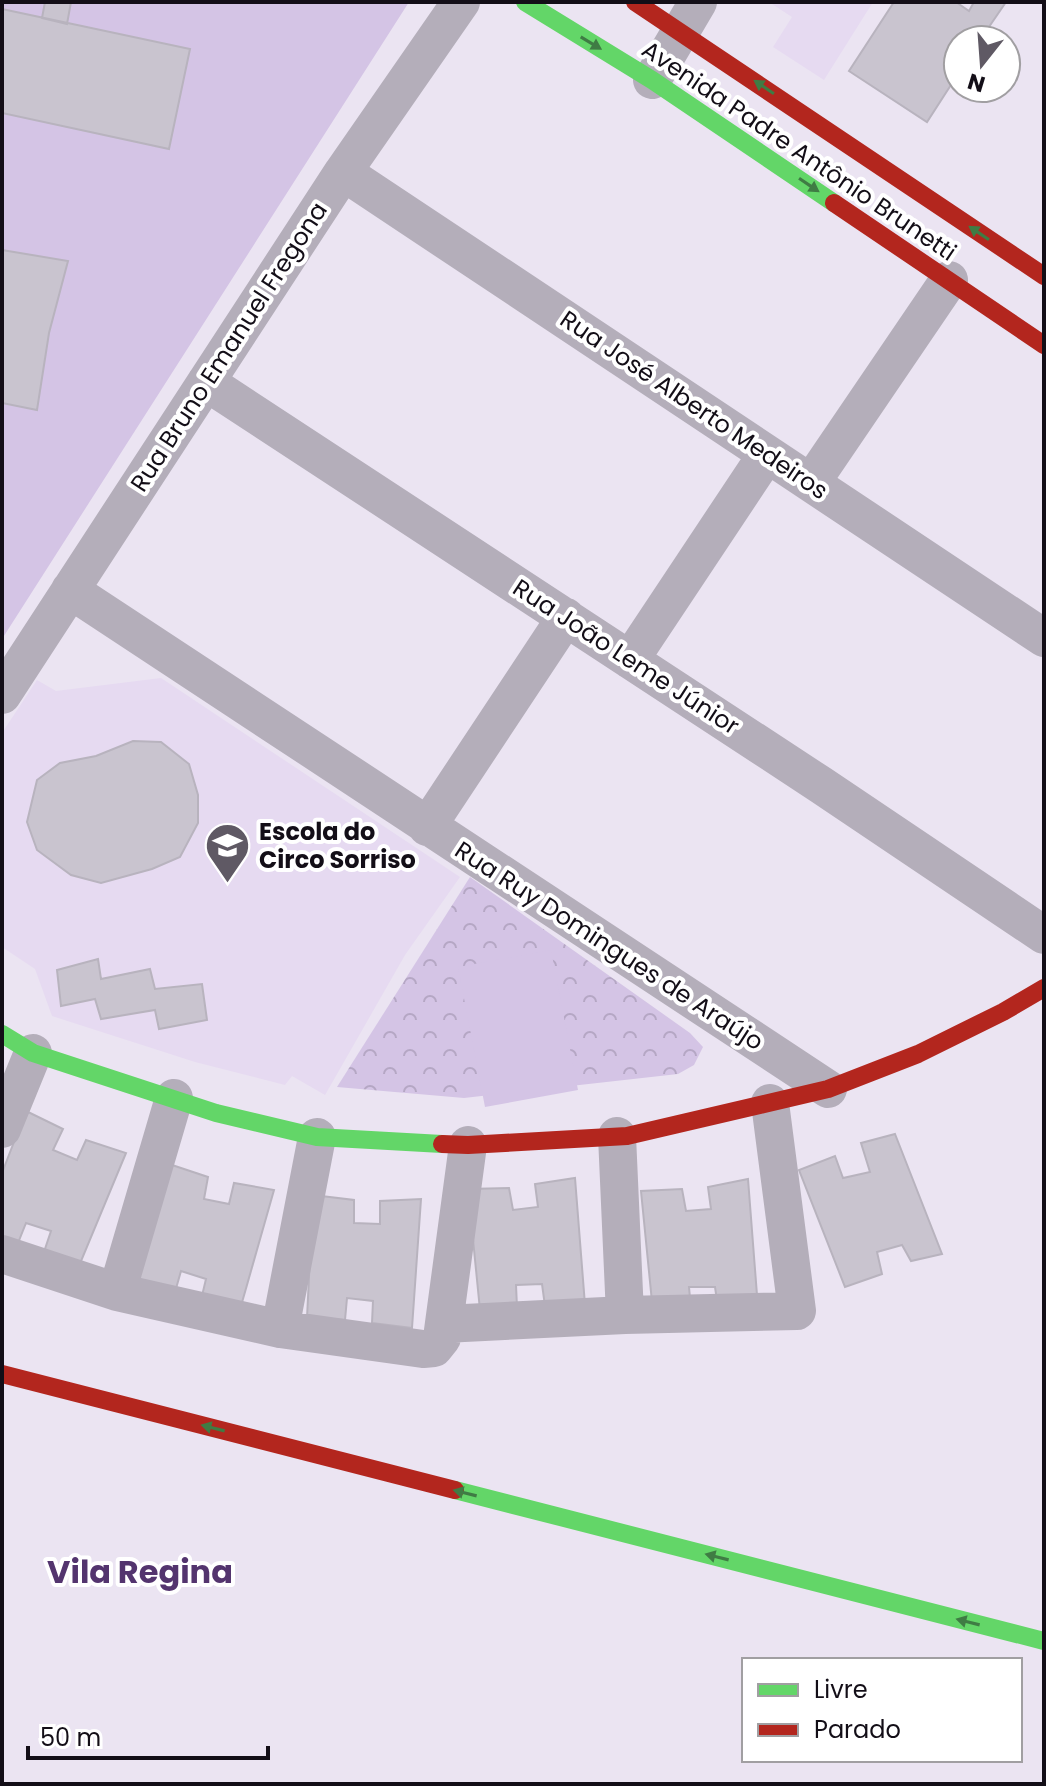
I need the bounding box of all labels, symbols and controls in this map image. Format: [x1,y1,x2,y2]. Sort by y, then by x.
north arrow [942,24,1022,104]
street label: Avenida Padre Antônio Brunetti [636,33,963,268]
one-way arrow [580,35,602,49]
text: N [964,65,989,100]
one-way arrow [753,80,774,95]
one-way arrow [798,177,819,192]
street label: Rua Bruno Emanuel Fregona [122,196,335,498]
one-way arrow [969,225,990,240]
street label: Rua José Alberto Medeiros [554,302,835,507]
street label: Rua João Leme Júnior [507,571,746,742]
place label: Escola do Circo Sorriso [259,815,416,876]
school or university icon: Escola do Circo Sorriso [204,822,252,885]
street label: Rua Ruy Domingues de Araújo [449,833,770,1058]
one-way arrow [200,1421,225,1433]
one-way arrow [452,1486,477,1498]
district label: Vila Regina [47,1549,233,1594]
one-way arrow [704,1551,729,1563]
one-way arrow [956,1615,981,1627]
legend [742,1658,1022,1762]
text: Livre [814,1673,868,1706]
scale bar [28,1710,268,1760]
text: Parado [814,1713,901,1746]
text: 50 m [40,1721,101,1754]

